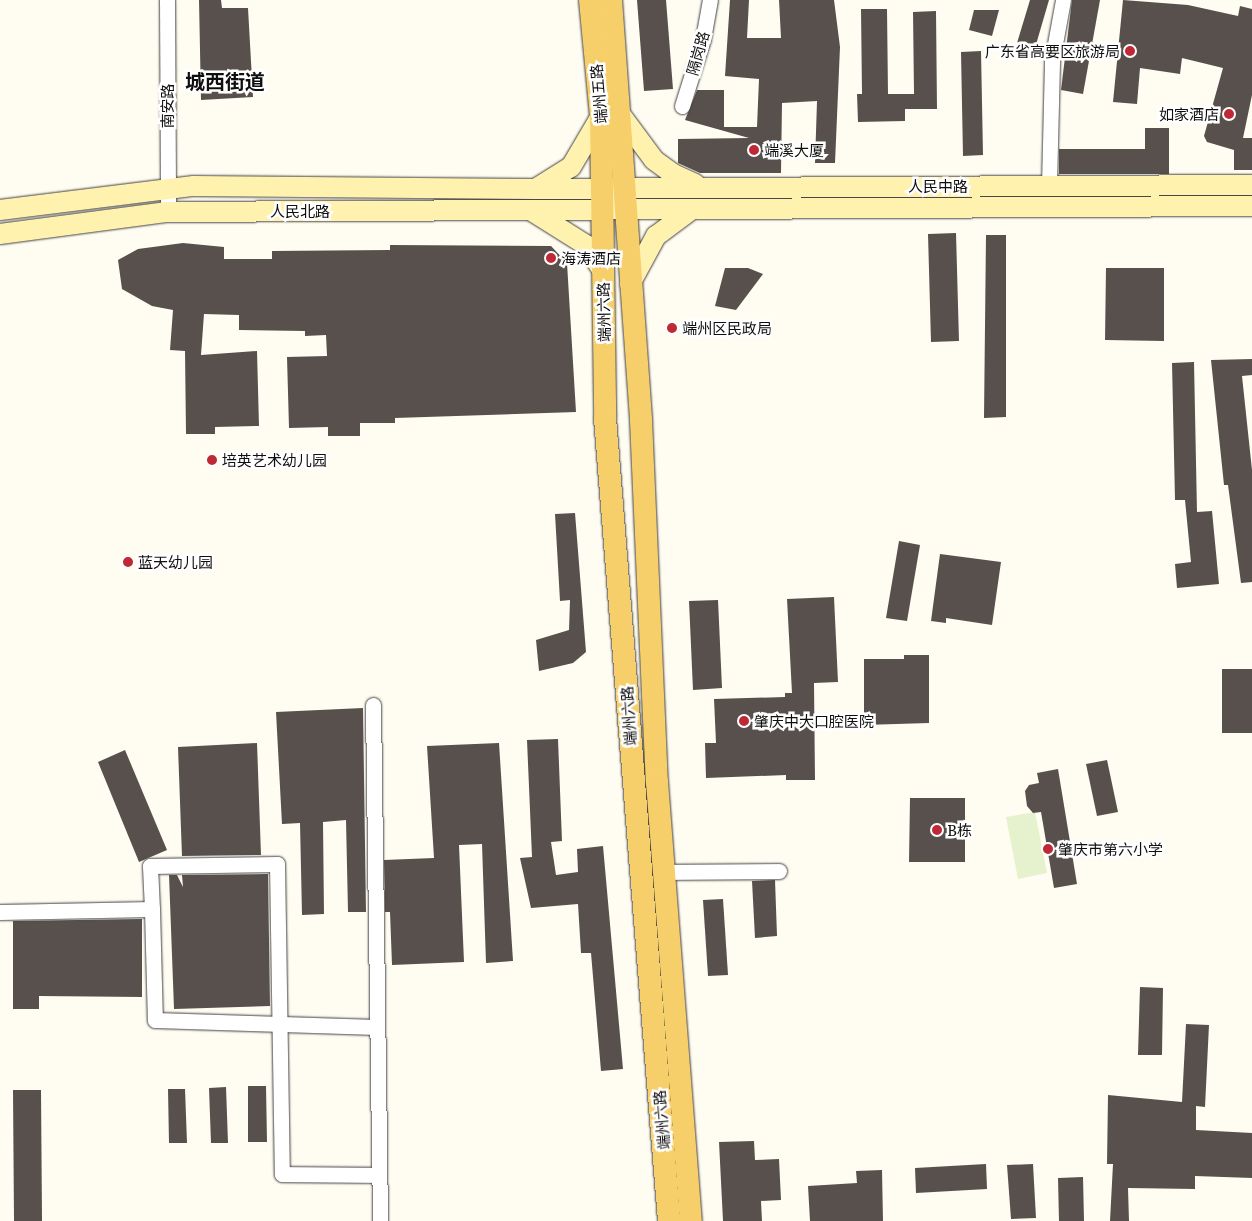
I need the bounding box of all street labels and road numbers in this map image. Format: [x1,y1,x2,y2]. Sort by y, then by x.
street label: 隔岗路 [682,29,712,77]
street label: 端州五路 [586,63,610,125]
street label: 南安路 [158,84,176,128]
street label: 人民中路 [908,177,968,195]
street label: 人民北路 [270,202,330,220]
street label: 端州六路 [593,282,613,342]
street label: 端州六路 [617,685,639,747]
street label: 端州六路 [649,1089,673,1151]

